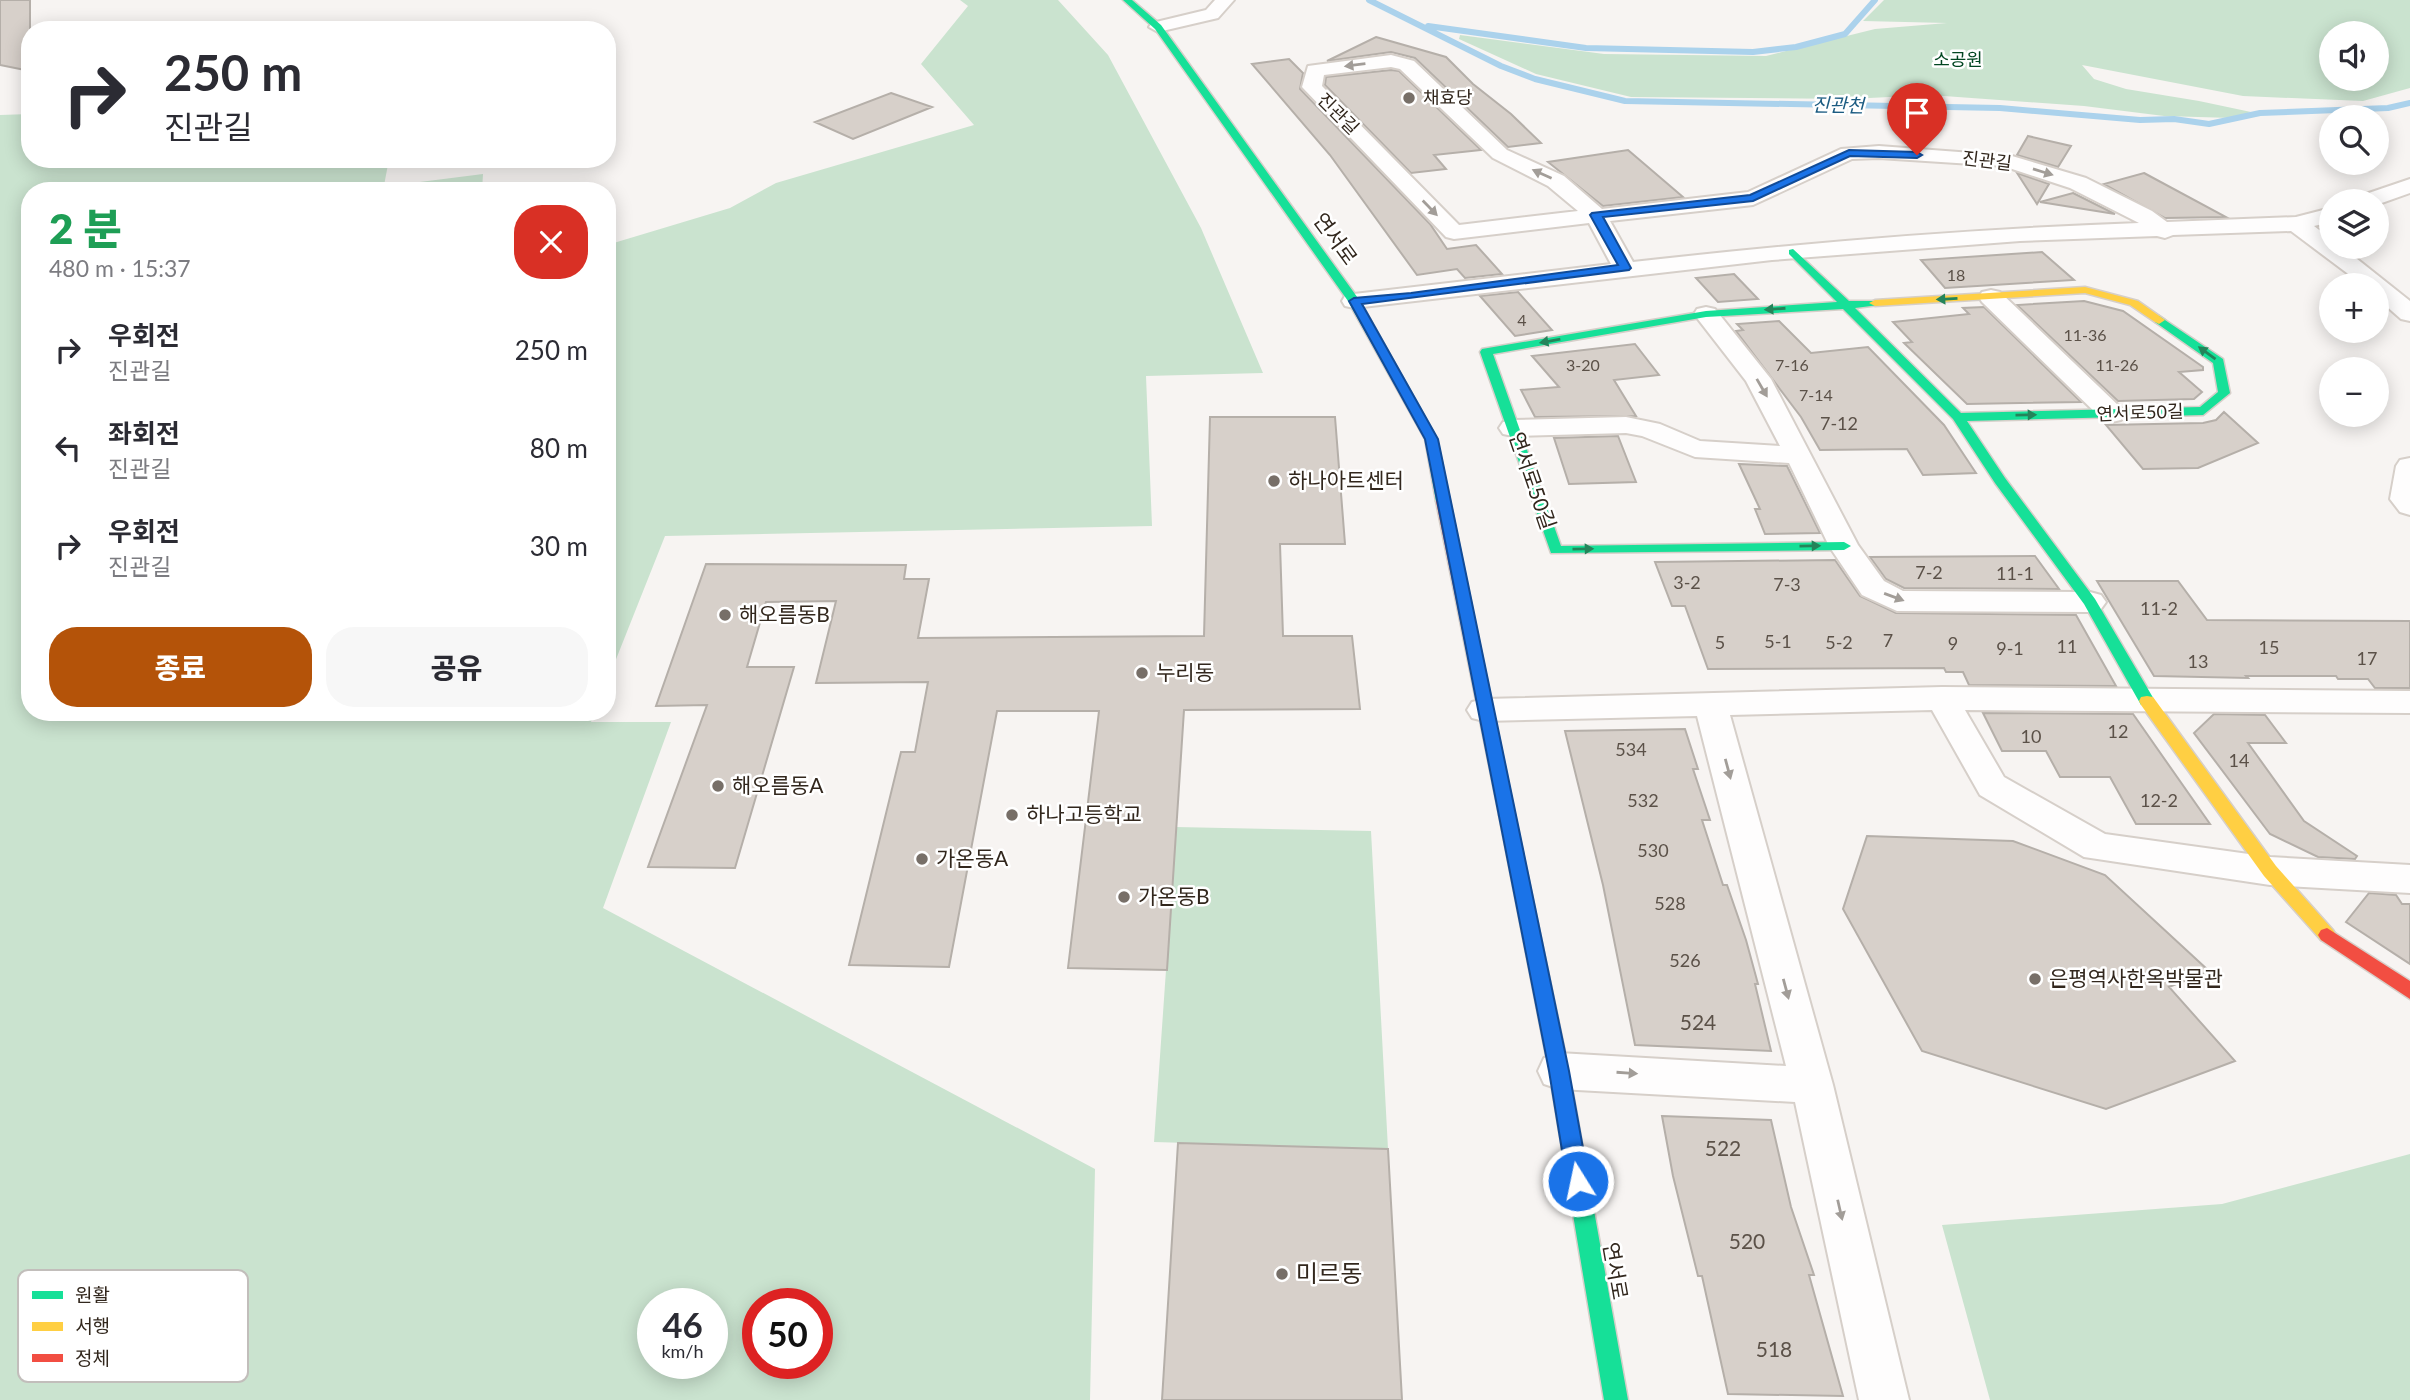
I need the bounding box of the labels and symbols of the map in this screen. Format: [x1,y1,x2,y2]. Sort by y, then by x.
park label: 소공원 [1933,48,1983,70]
one-way arrow [1344,59,1366,70]
pin [1887,83,1947,155]
place label: 채효당 [1423,86,1473,108]
street label: 진관길 [1313,88,1364,139]
marker: 채효당 [1401,90,1417,106]
water label: 진관천 [1812,93,1866,116]
street label: 진관길 [1961,146,2013,174]
one-way arrow [1532,168,1552,180]
one-way arrow [2033,168,2054,178]
one-way arrow [1422,199,1439,216]
street label: 연서로 [1309,207,1363,269]
house number: 18 [1947,265,1965,284]
one-way arrow [1936,294,1958,305]
one-way arrow [1764,304,1786,315]
house number: 4 [1517,310,1527,329]
house number: 11-36 [2063,325,2107,344]
one-way arrow [1539,336,1561,347]
one-way arrow [2197,346,2216,360]
house number: 3-20 [1566,355,1600,374]
house number: 7-16 [1775,355,1809,374]
house number: 11-26 [2095,355,2139,374]
one-way arrow [1756,378,1768,397]
house number: 7-14 [1799,385,1833,404]
street label: 연서로50길 [2096,399,2184,425]
one-way arrow [2015,410,2037,421]
house number: 7-12 [1820,412,1858,434]
street label: 연서로50길 [1505,428,1562,533]
place label: 하나아트센터 [1288,467,1404,492]
marker: 하나아트센터 [1266,473,1282,489]
one-way arrow [1799,540,1821,552]
one-way arrow [1572,544,1594,555]
house number: 7-2 [1915,561,1943,583]
house number: 11-1 [1996,562,2034,584]
house number: 3-2 [1673,571,1701,593]
house number: 7-3 [1773,573,1801,595]
one-way arrow [1883,592,1904,603]
house number: 11-2 [2140,597,2178,619]
place label: 해오름동B [739,601,830,626]
marker: 해오름동B [717,607,733,623]
house number: 7 [1883,629,1893,651]
house number: 5-1 [1764,630,1792,652]
house number: 5 [1715,631,1725,653]
house number: 5-2 [1825,631,1853,653]
house number: 9 [1948,632,1958,654]
house number: 11 [2057,635,2077,657]
house number: 15 [2259,636,2279,658]
house number: 9-1 [1996,637,2024,659]
house number: 17 [2357,647,2377,669]
house number: 13 [2188,650,2208,672]
place label: 누리동 [1156,659,1214,684]
marker: 누리동 [1134,665,1150,681]
house number: 12 [2108,720,2128,742]
house number: 10 [2021,725,2041,747]
house number: 534 [1615,738,1647,760]
house number: 14 [2229,749,2249,771]
one-way arrow [1723,759,1733,780]
place label: 해오름동A [732,772,824,797]
marker: 해오름동A [710,778,726,794]
house number: 532 [1627,789,1659,811]
house number: 12-2 [2140,789,2178,811]
place label: 하나고등학교 [1026,801,1142,826]
marker: 하나고등학교 [1004,807,1020,823]
house number: 530 [1637,839,1669,861]
place label: 가온동A [936,845,1009,870]
marker: 가온동A [914,851,930,867]
place label: 가온동B [1138,883,1210,908]
marker: 가온동B [1116,889,1132,905]
house number: 528 [1654,892,1686,914]
house number: 526 [1669,949,1701,971]
place label: 은평역사한옥박물관 [2049,965,2223,990]
marker: 은평역사한옥박물관 [2027,971,2043,987]
one-way arrow [1781,978,1792,1000]
house number: 524 [1680,1009,1716,1034]
one-way arrow [1616,1068,1638,1079]
house number: 522 [1705,1135,1741,1160]
position arrow [1541,1144,1615,1218]
one-way arrow [1835,1199,1846,1221]
house number: 520 [1729,1228,1765,1253]
street label: 연서로 [1599,1240,1634,1301]
place label: 미르동 [1296,1258,1362,1287]
marker: 미르동 [1274,1266,1290,1282]
legend [18,1270,248,1382]
text: 원활 [75,1283,110,1306]
speed limit sign: 50 [742,1288,833,1379]
text: 서행 [75,1314,110,1337]
house number: 518 [1756,1336,1792,1361]
text: 정체 [75,1346,110,1369]

